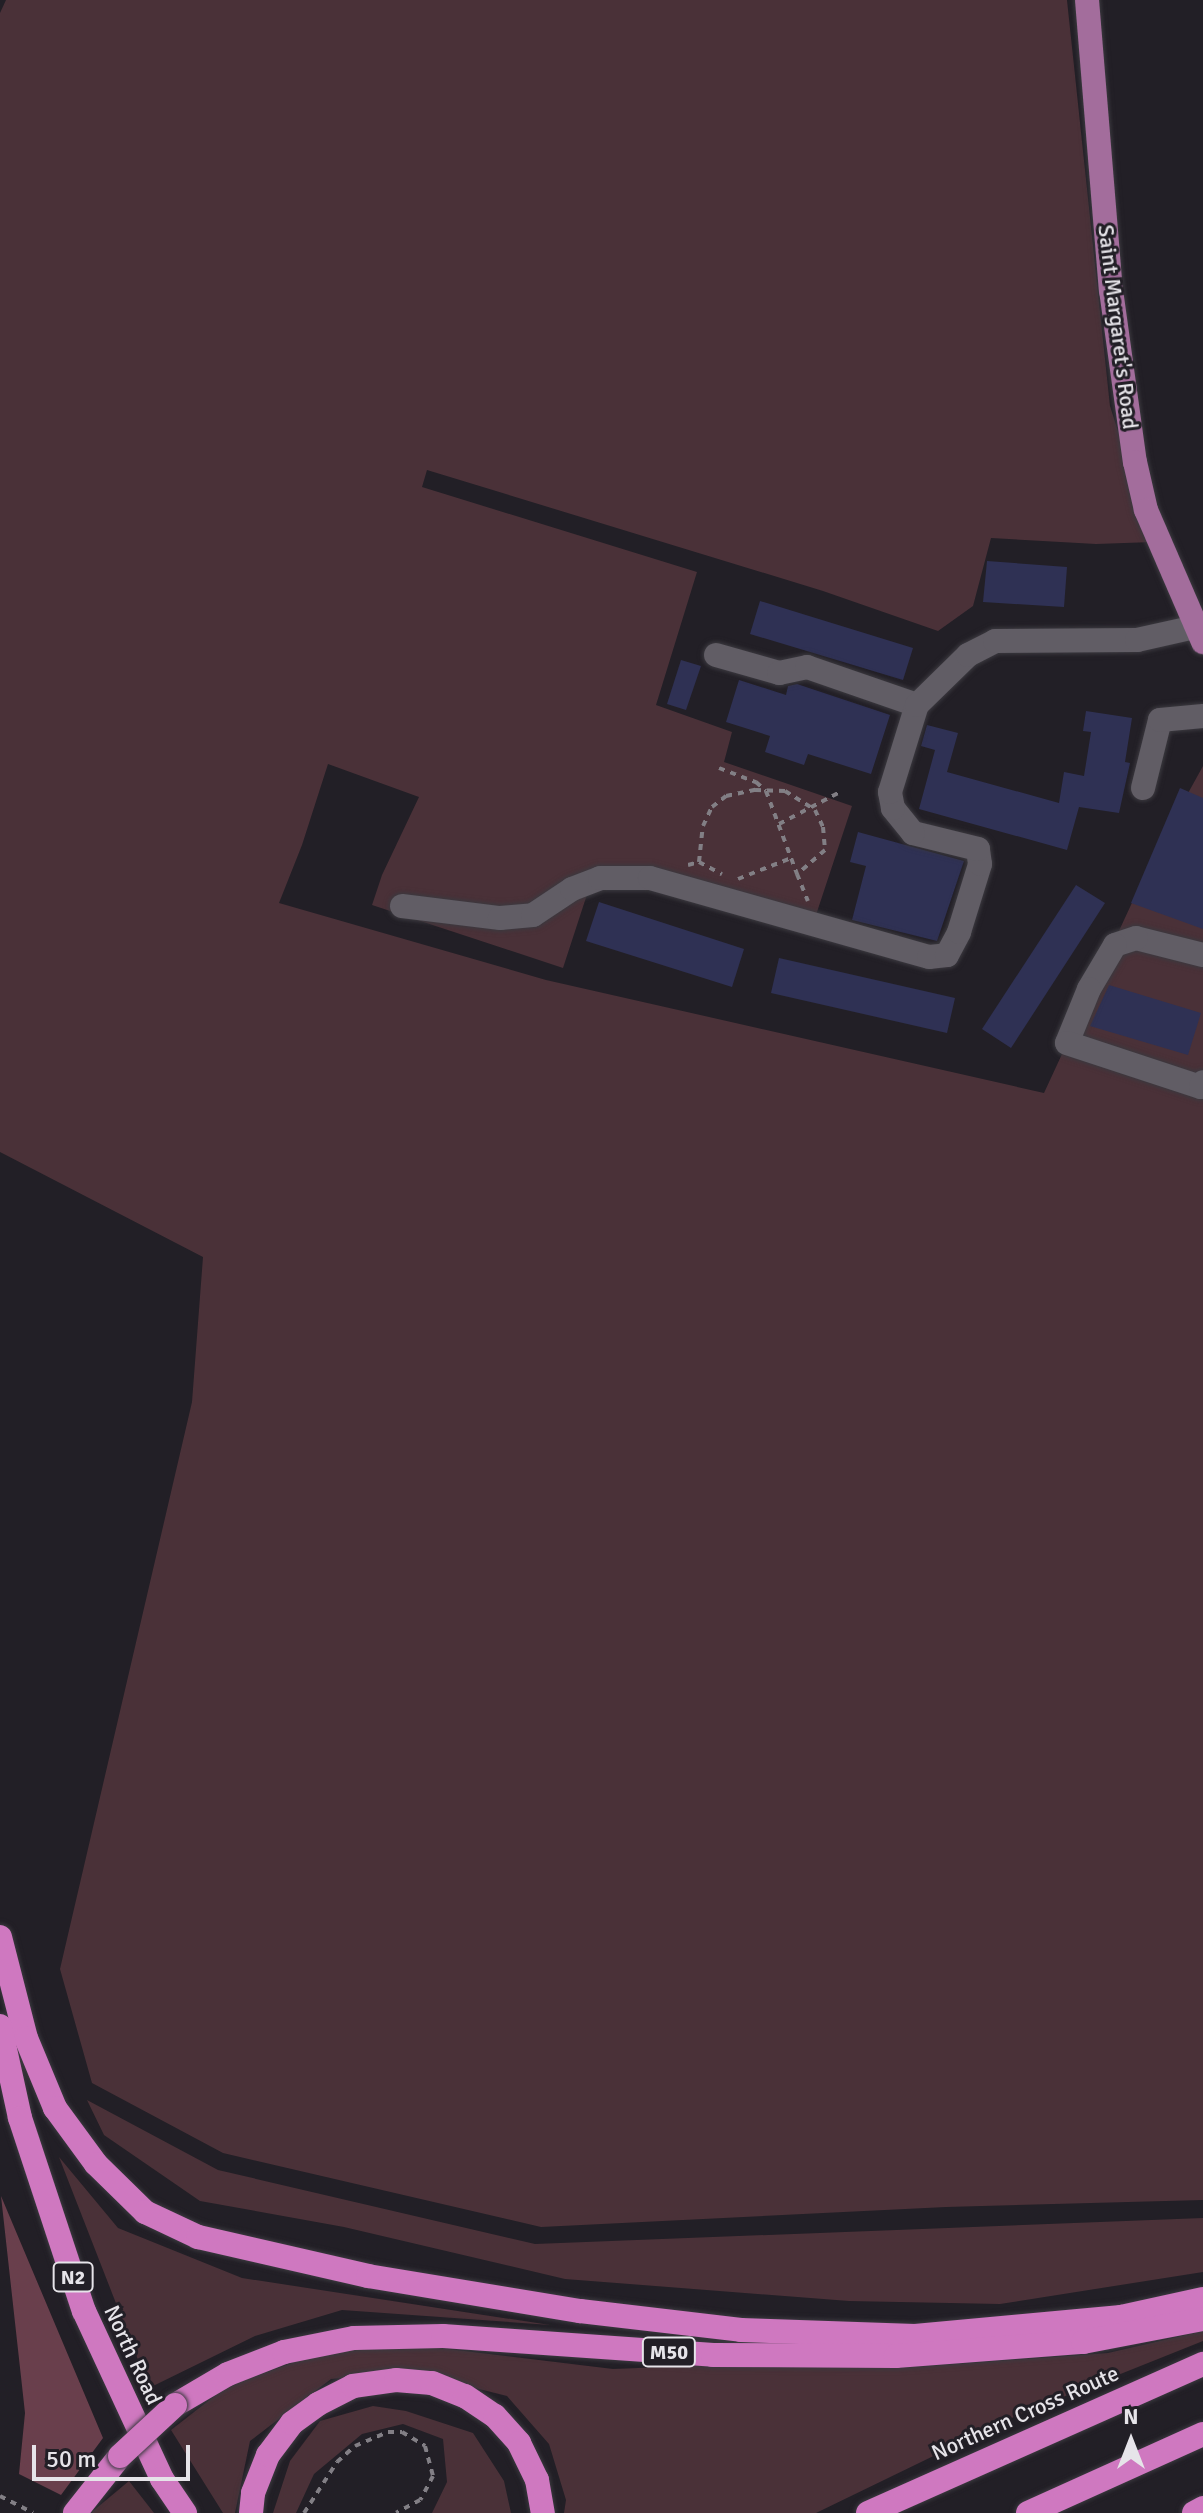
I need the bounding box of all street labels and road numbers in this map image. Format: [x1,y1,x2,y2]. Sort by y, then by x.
street label: Saint Margaret's Road [1092,223,1144,431]
road number: N2 [51,2261,95,2293]
street label: North Road [99,2301,167,2409]
road number: M50 [641,2336,697,2368]
street label: Northern Cross Route [927,2360,1123,2466]

